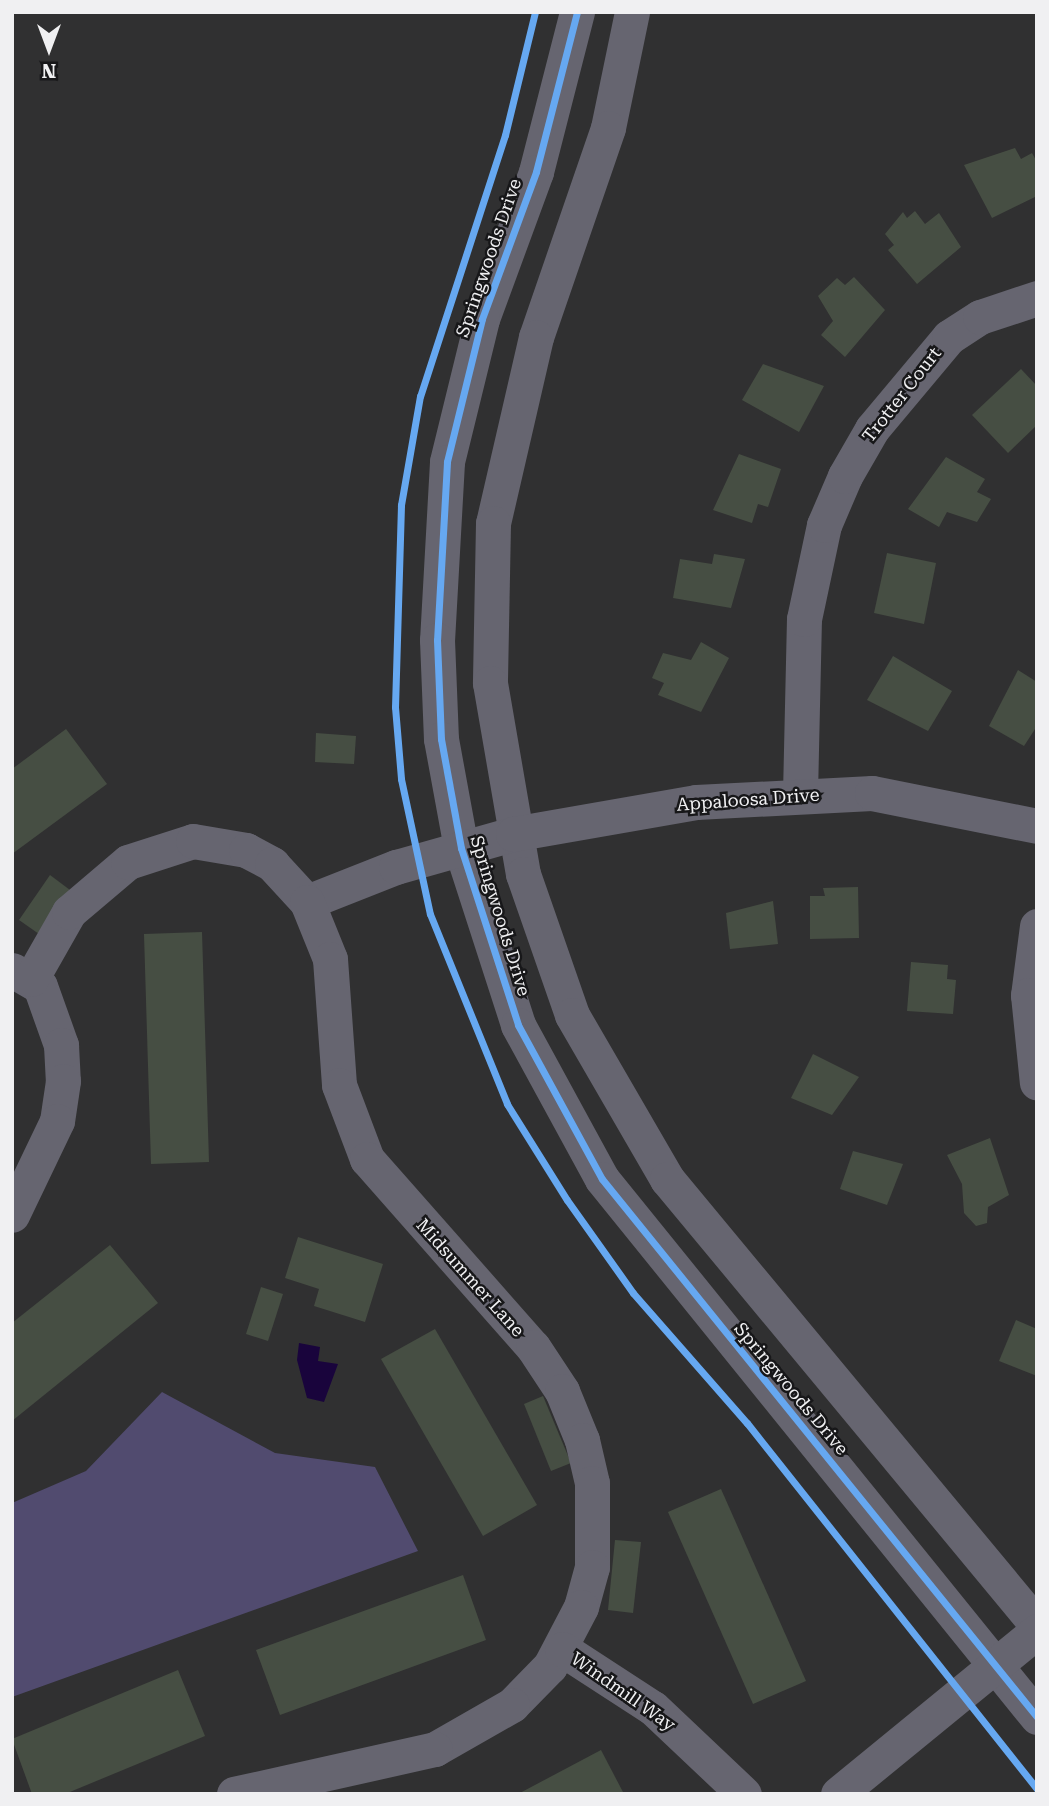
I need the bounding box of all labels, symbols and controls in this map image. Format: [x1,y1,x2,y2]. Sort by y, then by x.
north arrow [14,14,84,84]
text: N [42,59,56,82]
street label: Springwoods Drive [452,176,526,340]
street label: Trotter Court [858,343,946,447]
street label: Appaloosa Drive [676,784,820,816]
street label: Springwoods Drive [465,833,535,999]
street label: Midsummer Lane [411,1215,529,1341]
street label: Springwoods Drive [729,1318,853,1460]
street label: Windmill Way [567,1648,679,1736]

